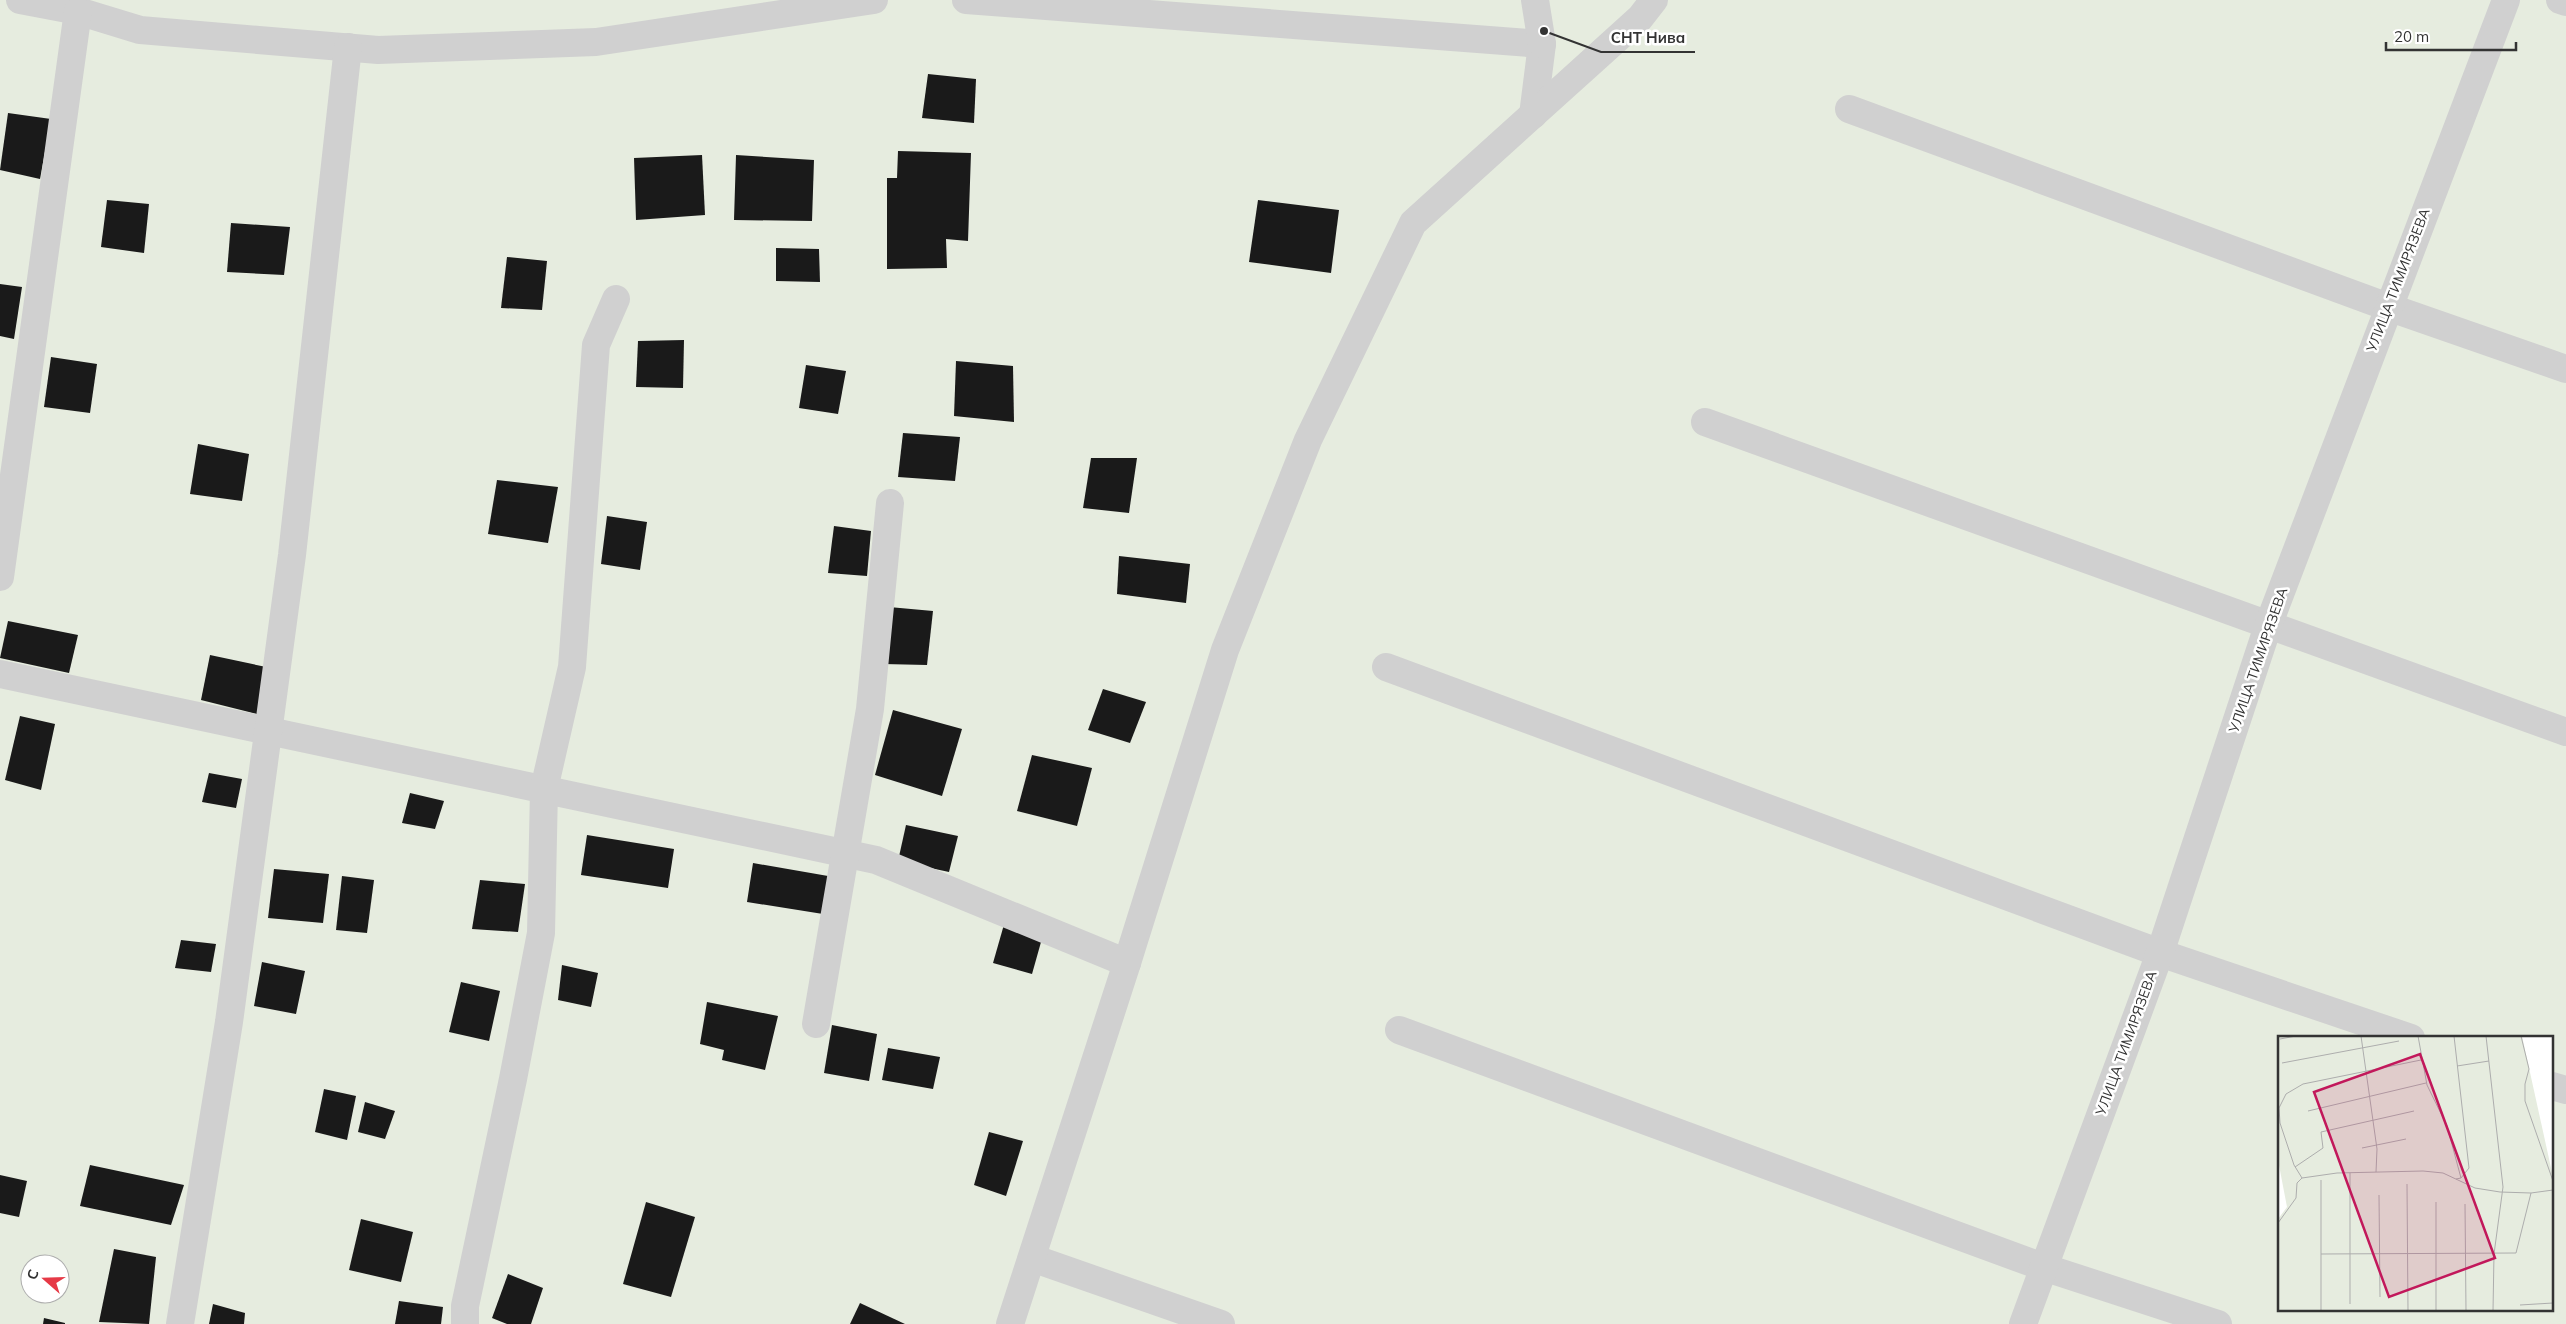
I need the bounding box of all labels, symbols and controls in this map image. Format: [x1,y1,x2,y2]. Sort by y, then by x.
scale bar [2386,20,2516,52]
callout: СНТ Нива [1601,22,1695,52]
text: 20 m [2394,27,2429,46]
text: СНТ Нива [1611,28,1685,47]
street label: УЛИЦА ТИМИРЯЗЕВА [2362,205,2434,355]
street label: УЛИЦА ТИМИРЯЗЕВА [2224,584,2292,736]
street label: УЛИЦА ТИМИРЯЗЕВА [2091,967,2161,1119]
inset map [2278,1036,2554,1312]
north arrow [20,1254,70,1304]
text: С [23,1267,43,1282]

